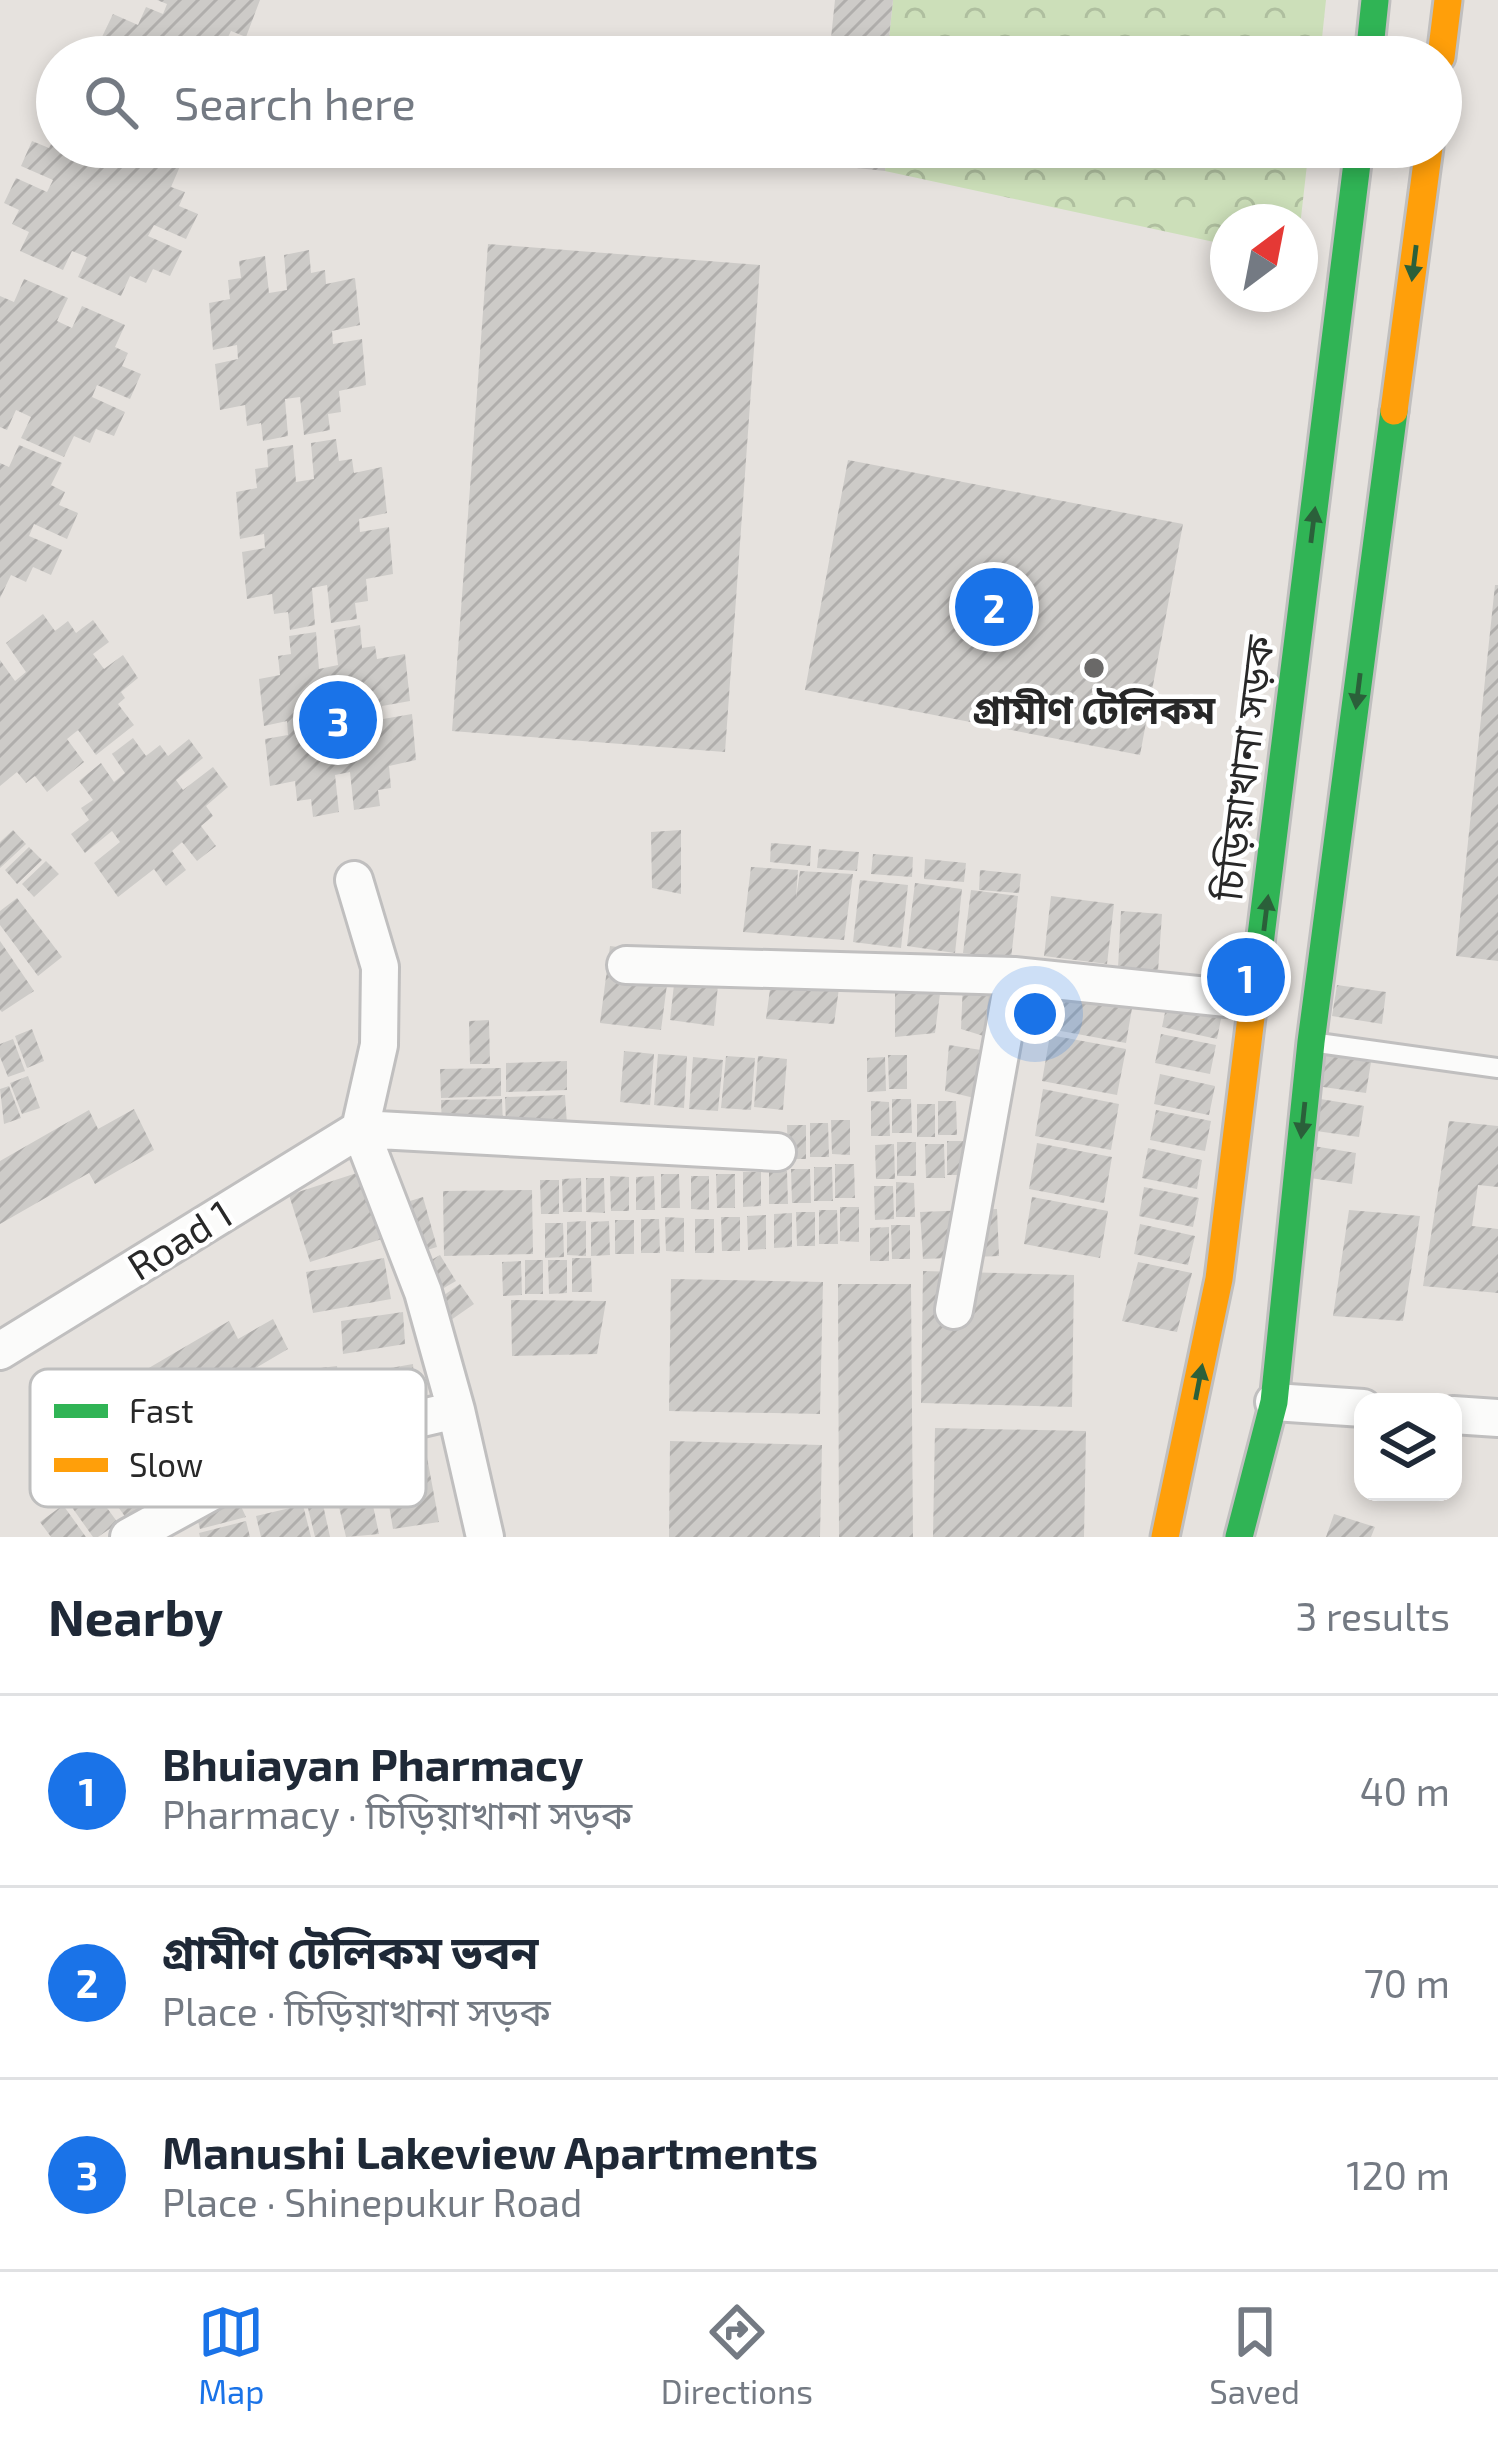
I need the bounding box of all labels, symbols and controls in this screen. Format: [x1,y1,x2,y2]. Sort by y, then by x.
search box [36,36,1462,168]
icon: search [78,69,144,135]
text: Search here [174,75,416,129]
north arrow [1210,204,1318,312]
one-way arrow [1404,245,1423,282]
one-way arrow [1304,506,1323,544]
pin: 2 [955,562,1033,652]
street label: চিড়িয়াখানা সড়ক [1203,632,1282,904]
marker: গ্রামীণ টেলিকম [1081,655,1107,681]
one-way arrow [1348,673,1367,711]
pin: 3 [299,675,377,765]
place label: গ্রামীণ টেলিকম [973,685,1216,732]
one-way arrow [1256,893,1275,931]
pin: 1 [1207,932,1285,1022]
your location [1005,984,1065,1044]
one-way arrow [1294,1102,1313,1139]
street label: Road 1 [118,1189,240,1289]
one-way arrow [1190,1362,1209,1400]
legend [30,1369,426,1507]
text: Fast [129,1390,193,1430]
map controls [1354,1393,1462,1501]
button: layers [1354,1393,1462,1501]
text: Slow [129,1444,203,1484]
text: Nearby [48,1585,223,1646]
text: 3 results [1296,1592,1450,1639]
text: Bhuiayan Pharmacy [162,1736,583,1790]
text: 1 [79,1767,95,1814]
text: 40 m [1360,1767,1450,1814]
text: Pharmacy · চিড়িয়াখানা সড়ক [162,1790,632,1837]
text: গ্রামীণ টেলিকম ভবন [162,1924,538,1978]
text: 2 [76,1959,98,2006]
text: 70 m [1364,1959,1450,2006]
text: Place · চিড়িয়াখানা সড়ক [162,1987,551,2034]
text: Manushi Lakeview Apartments [162,2124,818,2178]
text: 3 [76,2151,98,2198]
text: 120 m [1346,2151,1450,2198]
text: Place · Shinepukur Road [162,2178,582,2225]
tab: Map [198,2299,264,2411]
tab: Directions [661,2299,813,2411]
tab: Saved [1209,2299,1300,2411]

